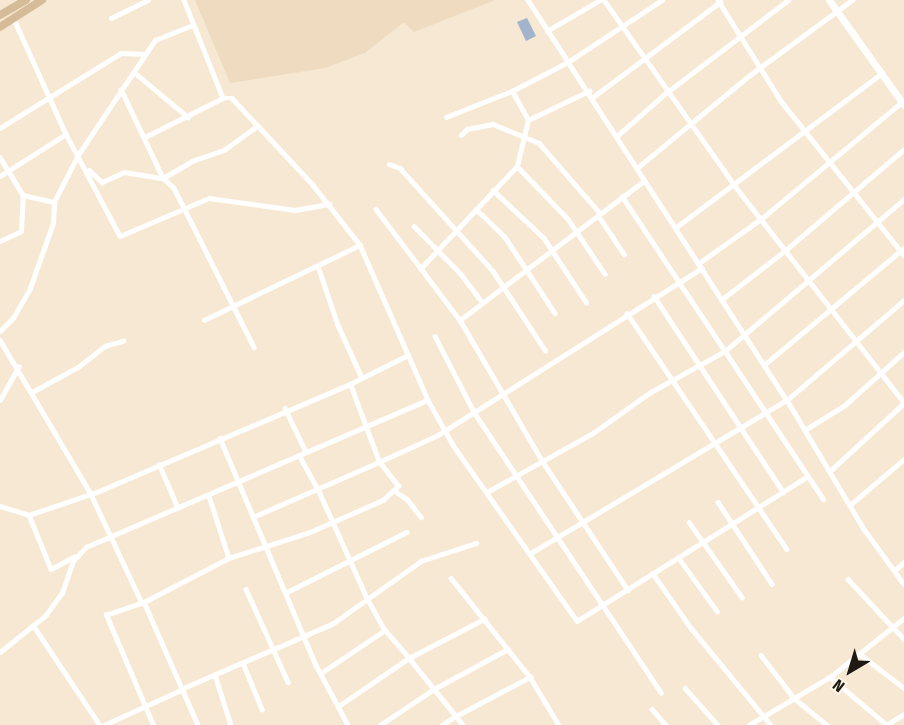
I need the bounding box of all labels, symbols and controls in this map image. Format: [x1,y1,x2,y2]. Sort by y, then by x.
north arrow [820,641,880,701]
text: N [829,675,848,696]

